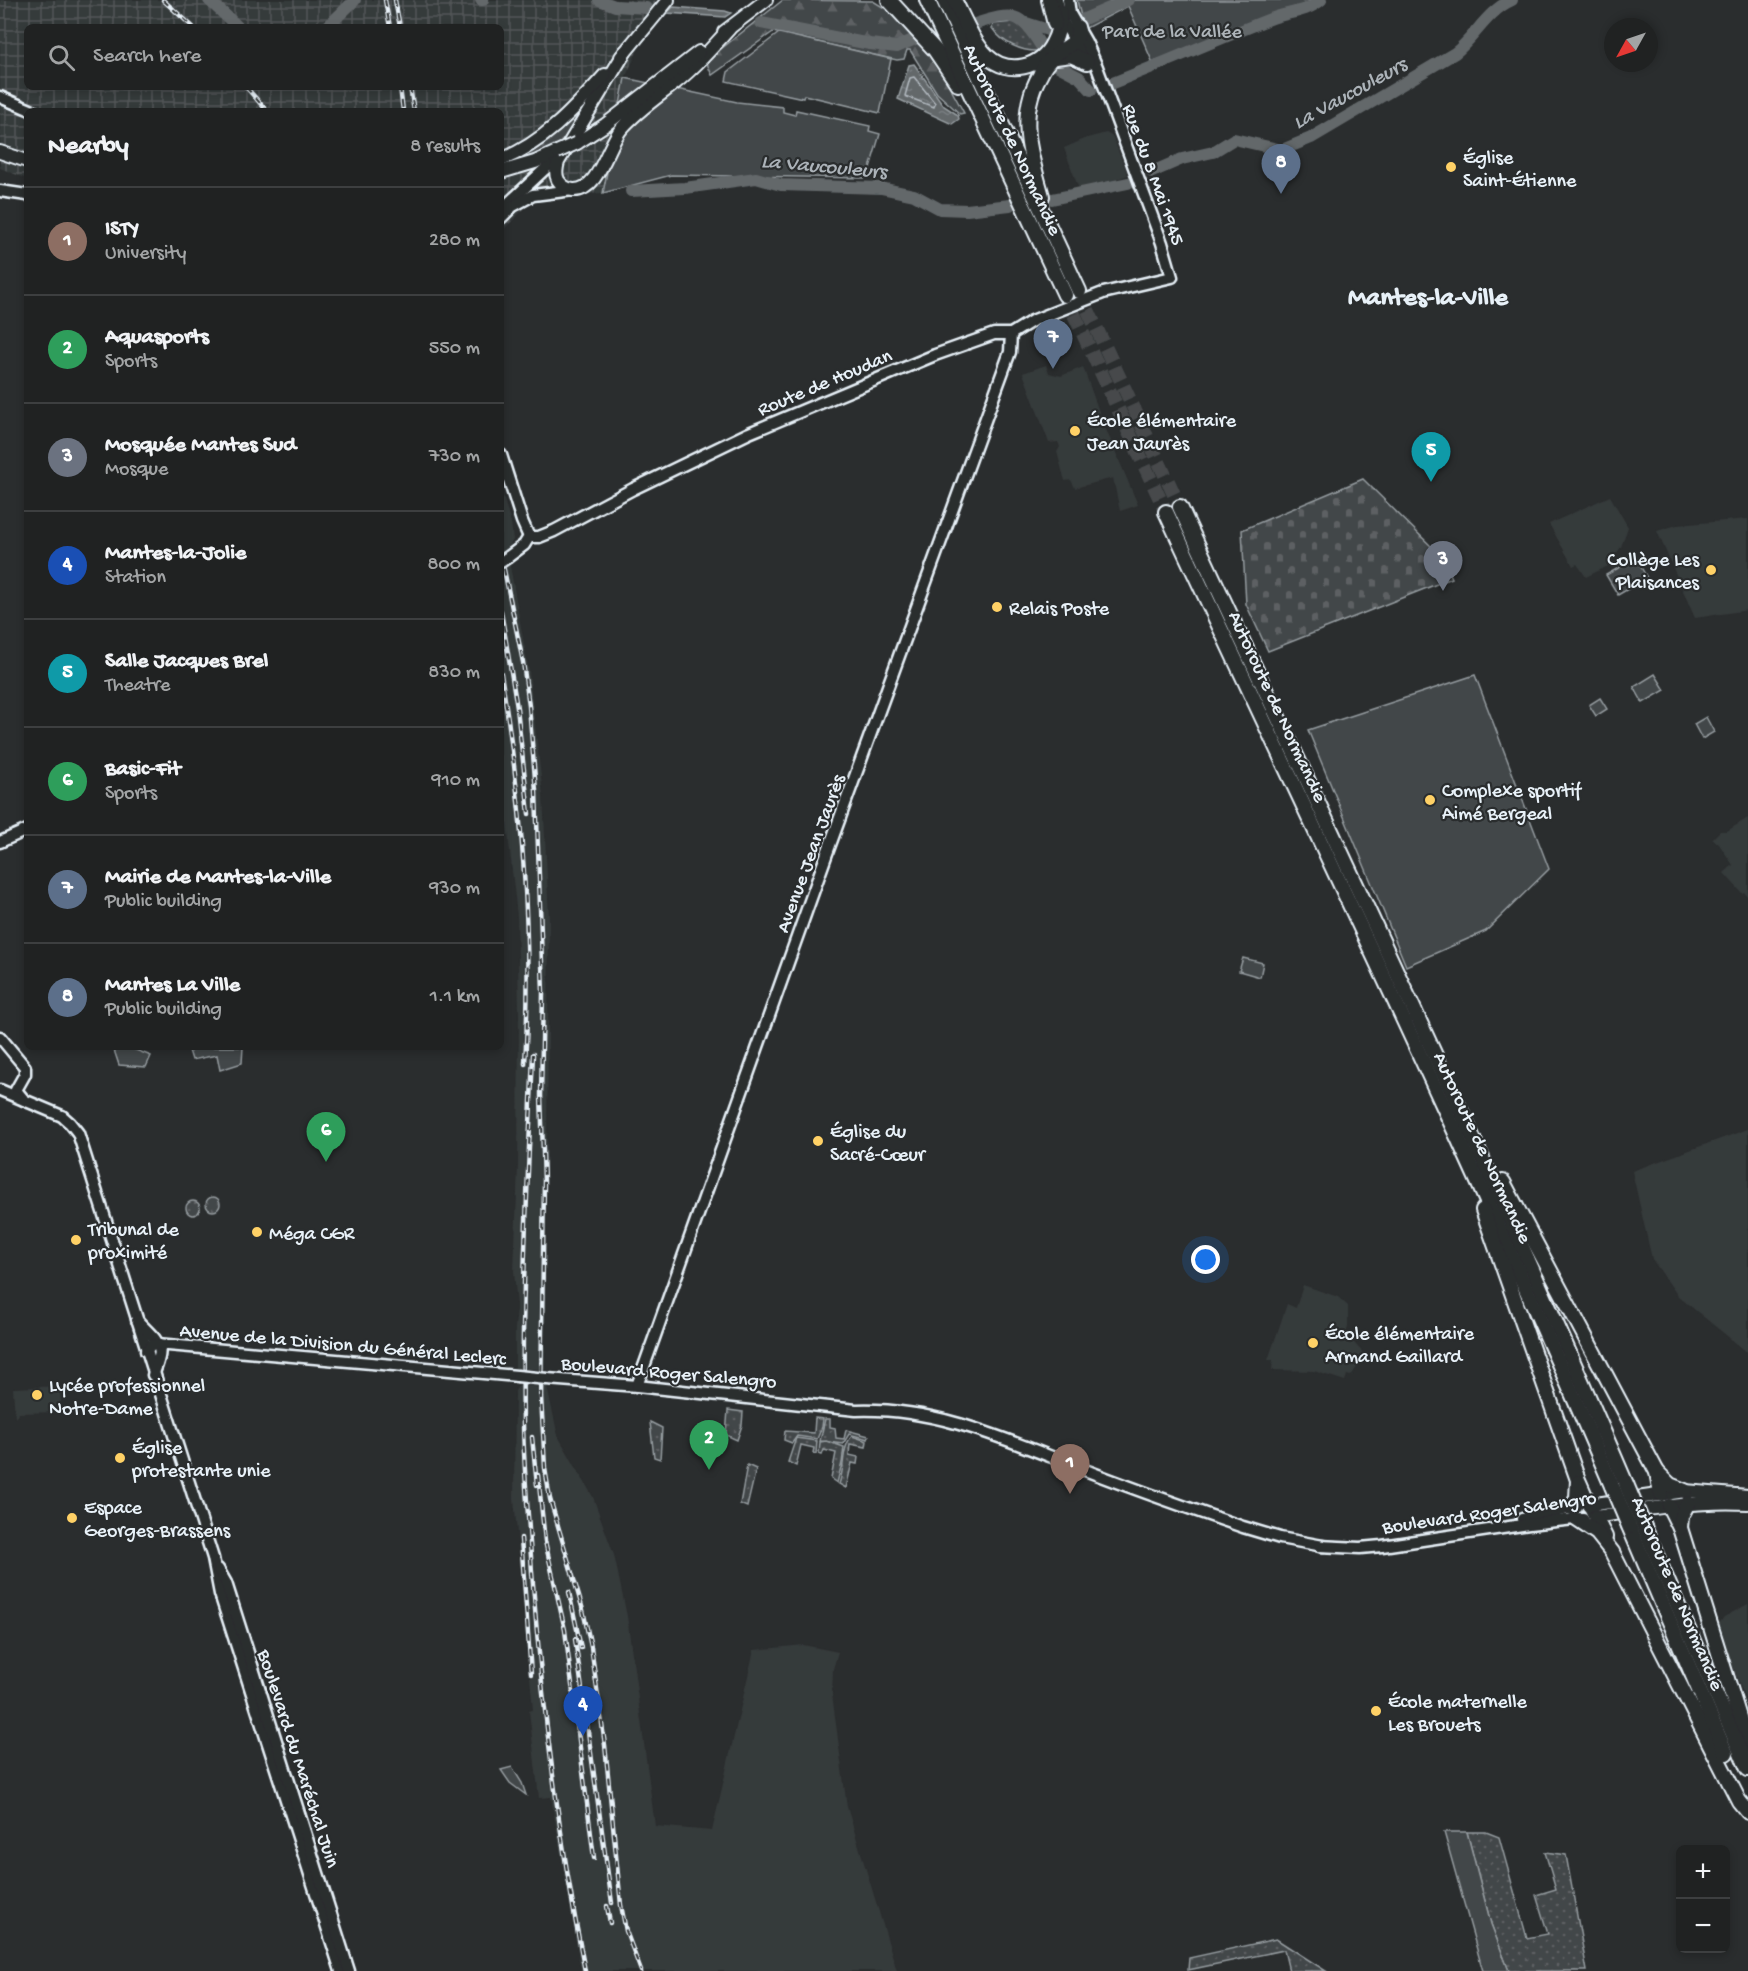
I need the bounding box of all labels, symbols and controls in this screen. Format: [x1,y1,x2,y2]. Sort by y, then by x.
north arrow [1604,18,1658,72]
park label: Parc de la Vallée [1101,22,1242,45]
search box [24,24,504,90]
icon: search [45,41,78,74]
street label: Autoroute de Normandie [956,41,1066,240]
text: Search here [93,44,201,70]
water label: La Vaucouleurs [1290,53,1414,137]
street label: Rue du 8 Mai 1945 [1115,101,1188,249]
text: Nearby [48,132,129,163]
text: 8 results [410,136,480,159]
pin: 8 [1262,144,1300,194]
place label: Église Saint-Étienne [1463,147,1577,194]
water label: La Vaucouleurs [760,151,890,187]
marker: Église Saint-Étienne [1444,160,1458,174]
text: ISTY [105,217,139,243]
text: 1 [63,230,72,253]
text: 280 m [429,230,480,253]
text: University [105,243,186,266]
district label: Mantes-la-Ville [1348,284,1510,315]
pin: 7 [1034,320,1072,369]
text: Aquasports [105,325,209,351]
text: 2 [63,338,72,361]
text: 550 m [429,338,480,361]
street label: Route de Houdan [755,345,896,423]
text: Sports [105,351,157,374]
place label: École élémentaire Jean Jaurès [1087,410,1237,457]
marker: École élémentaire Jean Jaurès [1068,424,1082,438]
pin: 5 [1412,432,1450,482]
text: Mosquée Mantes Sud [105,433,296,459]
text: 3 [62,446,73,469]
text: 730 m [429,446,480,469]
text: Mosque [105,459,168,482]
text: Mantes-la-Jolie [105,541,246,567]
pin: 3 [1424,542,1462,591]
place label: Collège Les Plaisances [1607,550,1700,596]
text: 4 [63,554,72,577]
text: 800 m [427,554,480,577]
marker: Collège Les Plaisances [1704,563,1718,577]
text: Station [105,567,166,590]
place label: Relais Poste [1009,599,1110,622]
marker: Relais Poste [990,600,1004,614]
street label: Autoroute de Normandie [1221,608,1331,807]
text: Salle Jacques Brel [105,649,268,675]
text: 5 [62,662,73,685]
text: 830 m [428,662,480,685]
text: Theatre [105,675,170,698]
text: Basic-Fit [105,757,181,783]
text: 6 [62,770,73,793]
text: 910 m [432,770,480,793]
street label: Avenue Jean Jaurès [773,771,852,937]
place label: Complexe sportif Aimé Bergeal [1442,781,1583,827]
text: Sports [105,783,157,806]
marker: Complexe sportif Aimé Bergeal [1423,793,1437,807]
text: Mairie de Mantes-la-Ville [105,865,331,891]
text: 7 [62,878,73,901]
text: 930 m [429,878,480,901]
text: Public building [105,891,222,914]
text: Mantes La Ville [105,973,240,999]
text: 8 [62,986,73,1009]
text: 1.1 km [430,986,480,1009]
text: Public building [105,999,222,1022]
street label: Autoroute de Normandie [1426,1049,1536,1248]
pin: 6 [306,1112,346,1162]
place label: Église du Sacré-Cœur [830,1121,927,1168]
marker: Église du Sacré-Cœur [811,1134,825,1148]
place label: Tribunal de proximité [87,1220,180,1266]
place label: Méga CGR [269,1224,356,1247]
marker: Méga CGR [250,1225,264,1239]
marker: Tribunal de proximité [69,1233,83,1247]
your location [1191,1245,1220,1274]
street label: Avenue de la Division du Général Leclerc [178,1321,508,1372]
place label: École élémentaire Armand Gaillard [1325,1323,1475,1370]
marker: École élémentaire Armand Gaillard [1306,1336,1320,1350]
street label: Boulevard Roger Salengro [559,1354,777,1395]
place label: Lycée professionnel Notre-Dame [49,1376,205,1422]
marker: Lycée professionnel Notre-Dame [30,1388,44,1402]
pin: 2 [690,1420,728,1470]
place label: Église protestante unie [131,1437,271,1484]
pin: 1 [1050,1444,1090,1494]
marker: Église protestante unie [113,1451,127,1465]
street label: Boulevard Roger Salengro [1380,1488,1598,1541]
street label: Autoroute de Normandie [1625,1494,1727,1695]
place label: Espace Georges-Brassens [84,1498,231,1544]
marker: Espace Georges-Brassens [65,1511,79,1525]
street label: Boulevard du Maréchal Juin [250,1646,343,1872]
pin: 4 [564,1686,602,1736]
place label: École maternelle Les Brouets [1388,1691,1528,1738]
marker: École maternelle Les Brouets [1369,1704,1383,1718]
map controls [1676,1845,1730,1953]
button: + [1676,1845,1730,1899]
button: − [1676,1899,1730,1953]

